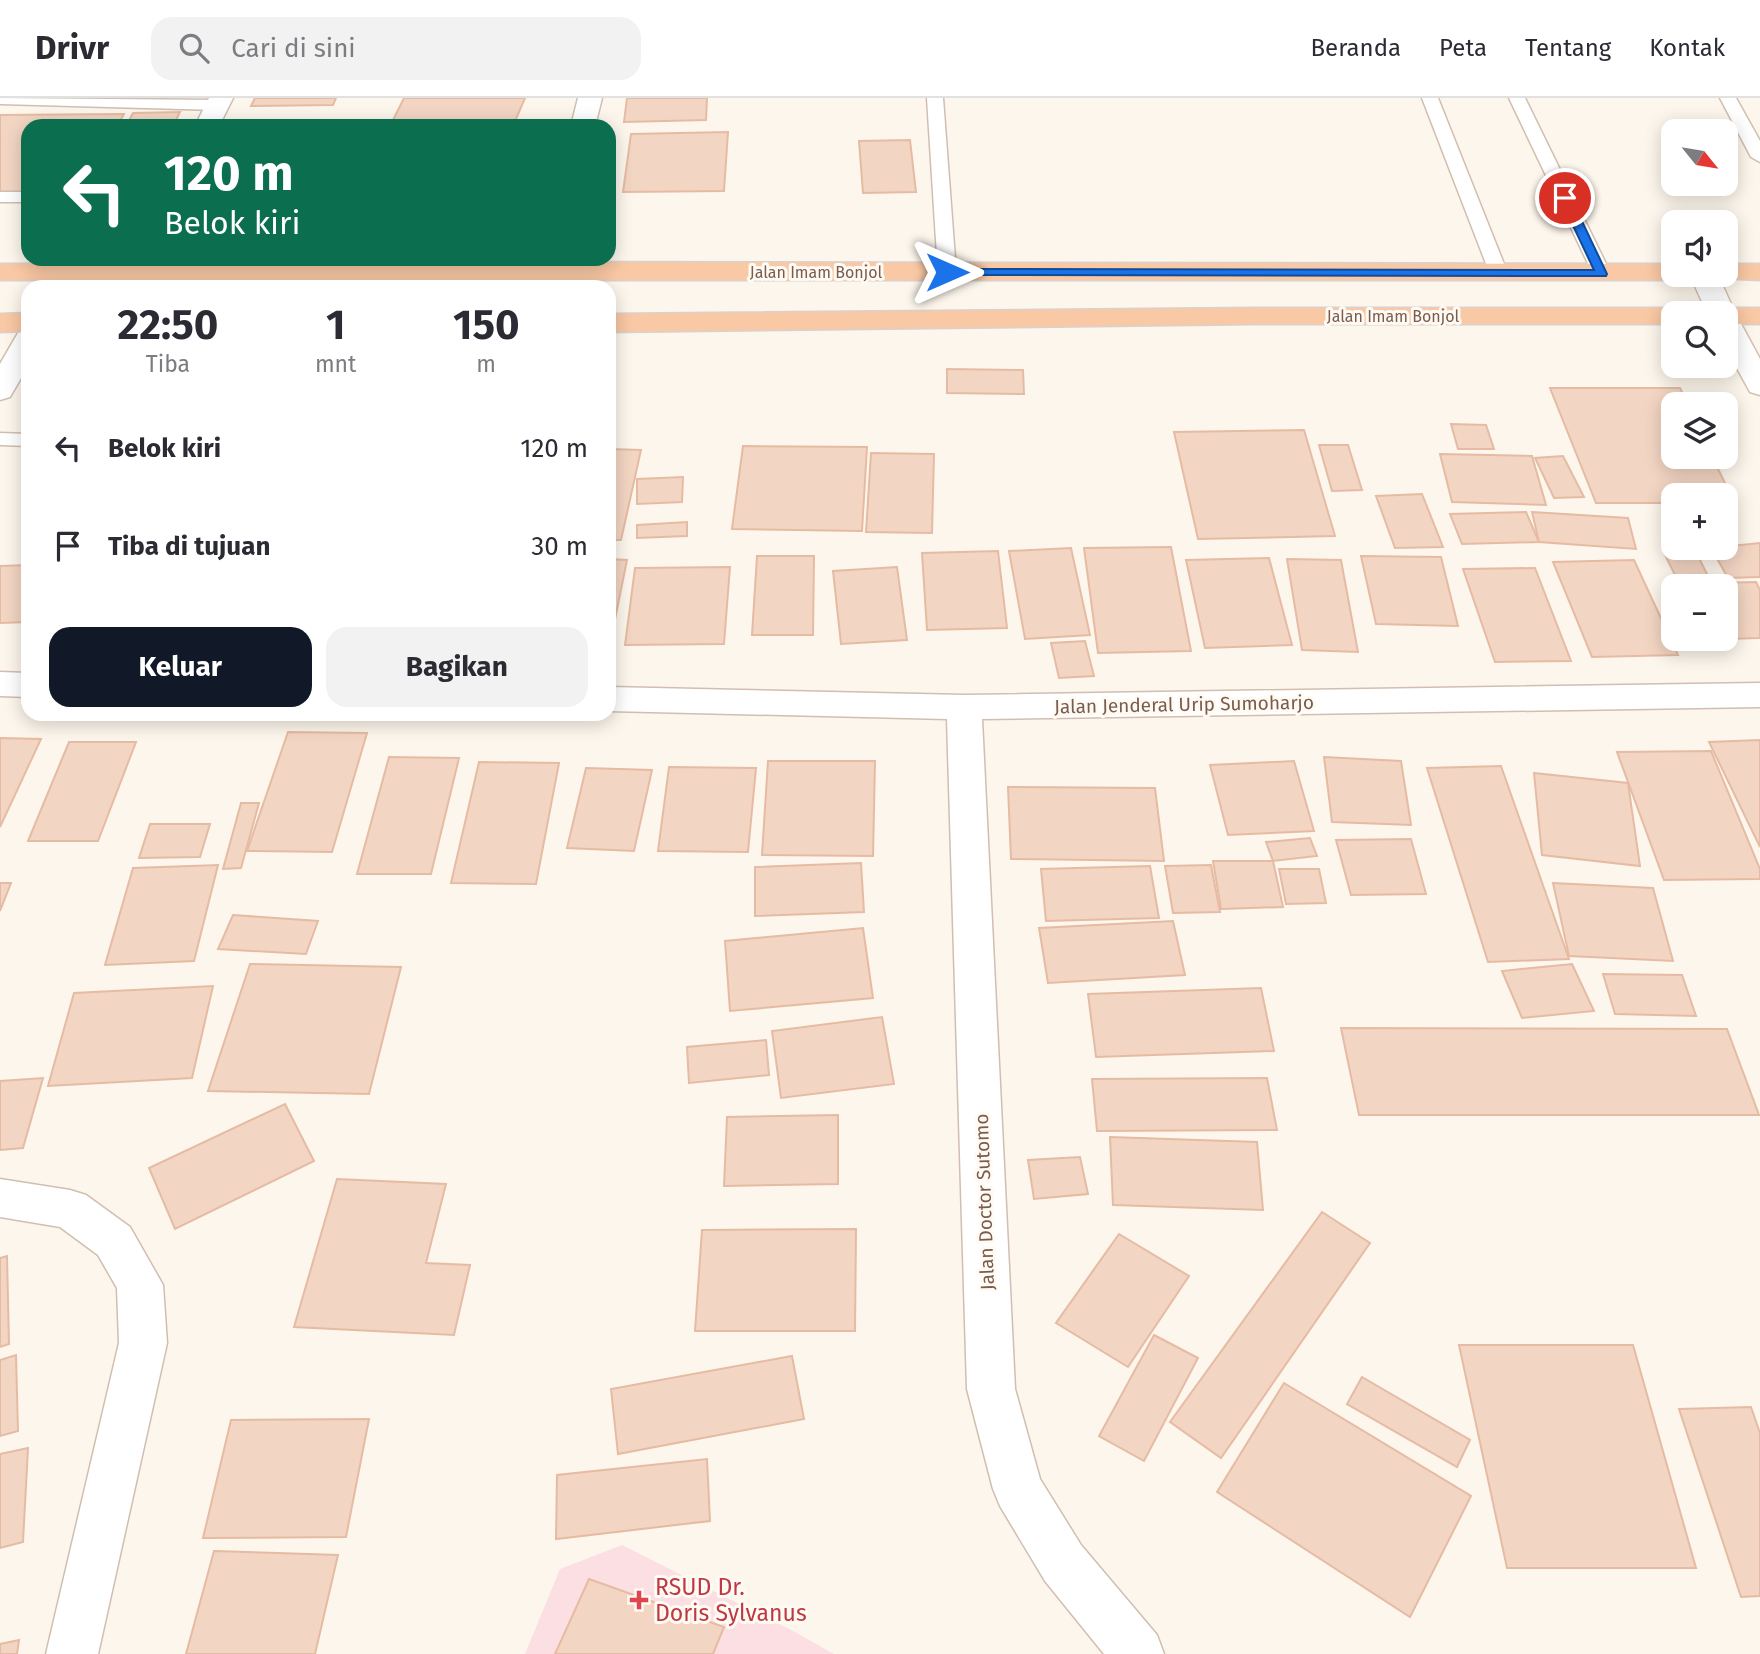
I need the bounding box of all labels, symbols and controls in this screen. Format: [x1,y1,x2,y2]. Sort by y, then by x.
search box [151,17,641,80]
text: Drivr [35,28,109,68]
icon: search [175,29,213,67]
text: Cari di sini [231,33,356,64]
text: Beranda [1310,34,1401,62]
text: Peta [1439,34,1487,62]
text: Tentang [1525,34,1611,62]
text: Kontak [1649,34,1725,62]
north arrow [1661,119,1738,196]
map controls [1661,119,1738,651]
text: 120 m [164,144,294,203]
icon: left [49,147,140,238]
pin [1535,168,1595,228]
icon: arrive [1546,179,1584,217]
text: Belok kiri [164,204,300,242]
button: sound [1661,210,1738,287]
position arrow [910,235,984,309]
street label: Jalan Imam Bonjol [750,263,883,282]
text: 22:50 [117,300,218,350]
text: 1 [326,300,345,350]
text: 150 [453,300,519,350]
button: search [1661,301,1738,378]
street label: Jalan Imam Bonjol [1327,307,1460,326]
text: Tiba [146,350,190,378]
text: mnt [315,350,356,378]
text: m [476,350,496,378]
button: layers [1661,392,1738,469]
icon: left [49,429,87,467]
text: Belok kiri [108,433,221,464]
text: 120 m [520,433,588,464]
button: + [1661,483,1738,560]
icon: arrive [49,527,87,565]
text: Tiba di tujuan [108,531,270,562]
text: 30 m [531,531,588,562]
button: − [1661,574,1738,651]
button: Keluar [49,627,312,707]
button: Bagikan [326,627,588,707]
street label: Jalan Jenderal Urip Sumoharjo [1054,691,1314,718]
street label: Jalan Doctor Sutomo [970,1113,999,1291]
place label: RSUD Dr. Doris Sylvanus [655,1573,807,1627]
marker: RSUD Dr. Doris Sylvanus [629,1590,649,1610]

